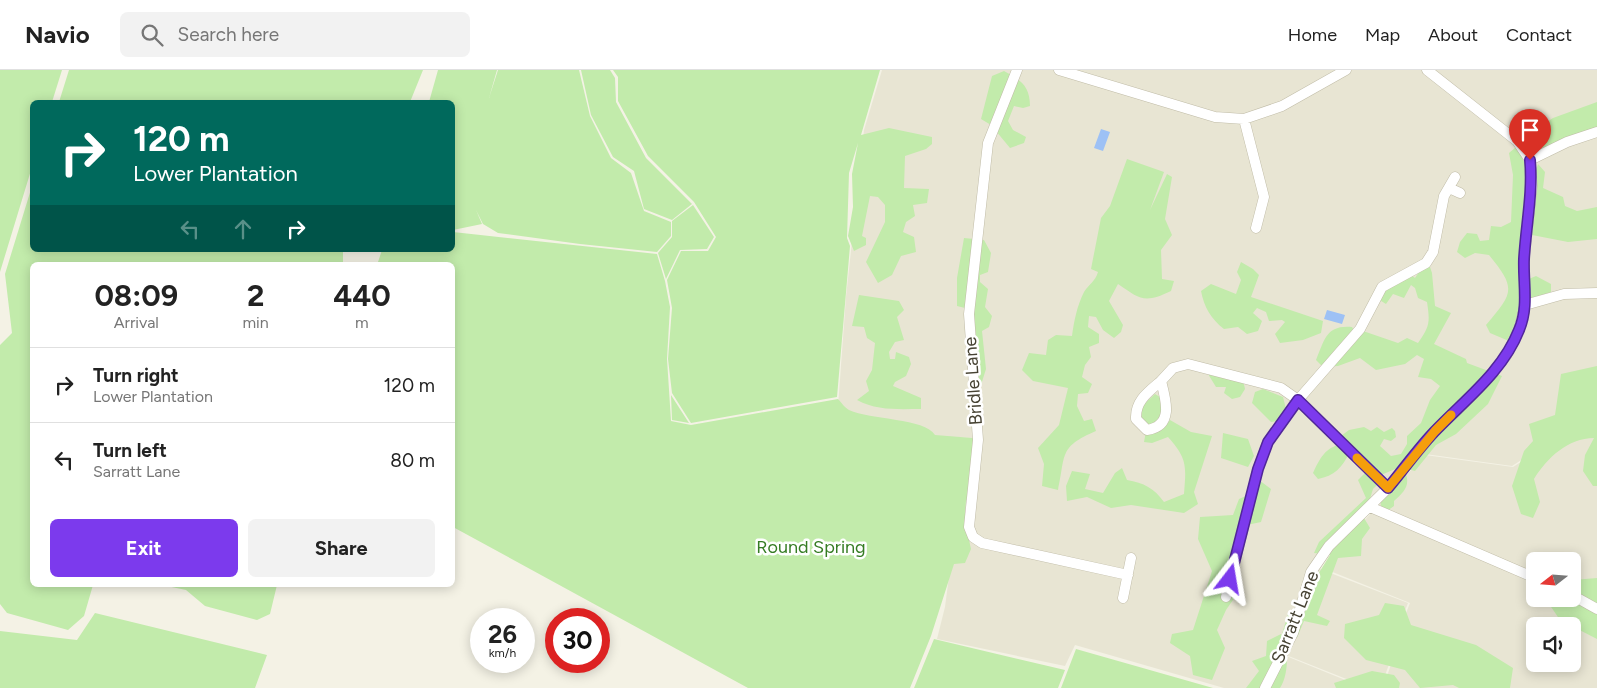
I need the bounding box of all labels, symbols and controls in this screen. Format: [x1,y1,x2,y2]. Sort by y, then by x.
search box [120,12,470,57]
text: Navio [25,20,90,49]
icon: search [138,21,166,49]
text: Search here [178,23,279,46]
text: Home [1288,24,1337,46]
text: Map [1365,24,1400,46]
text: About [1428,24,1478,46]
text: Contact [1506,24,1572,46]
pin [1509,109,1551,160]
icon: arrive [1516,116,1544,144]
text: 120 m [133,118,230,160]
icon: right [50,120,115,185]
text: Lower Plantation [133,160,298,187]
icon: left [176,215,204,243]
icon: ahead [229,215,257,243]
icon: right [282,215,310,243]
text: 08:09 [94,277,178,314]
text: 2 [247,277,264,314]
text: 440 [333,277,391,314]
text: Arrival [114,313,159,332]
text: min [242,313,269,332]
text: m [355,313,369,332]
street label: Bridle Lane [959,336,987,426]
text: Turn right [93,364,179,387]
icon: right [50,371,78,399]
text: 120 m [383,374,435,397]
text: Lower Plantation [93,387,213,406]
text: Turn left [93,439,167,462]
icon: left [50,446,78,474]
text: 80 m [390,449,435,472]
text: Sarratt Lane [93,462,180,481]
button: Exit [50,519,238,577]
button: Share [248,519,435,577]
park label: Round Spring [756,536,866,558]
position arrow [1203,552,1255,604]
north arrow [1526,552,1581,608]
map controls [1526,552,1581,672]
street label: Sarratt Lane [1266,567,1324,667]
speed limit sign: 30 [545,608,610,673]
button: sound [1526,617,1581,672]
text: 26 [488,619,517,649]
text: km/h [489,646,516,660]

